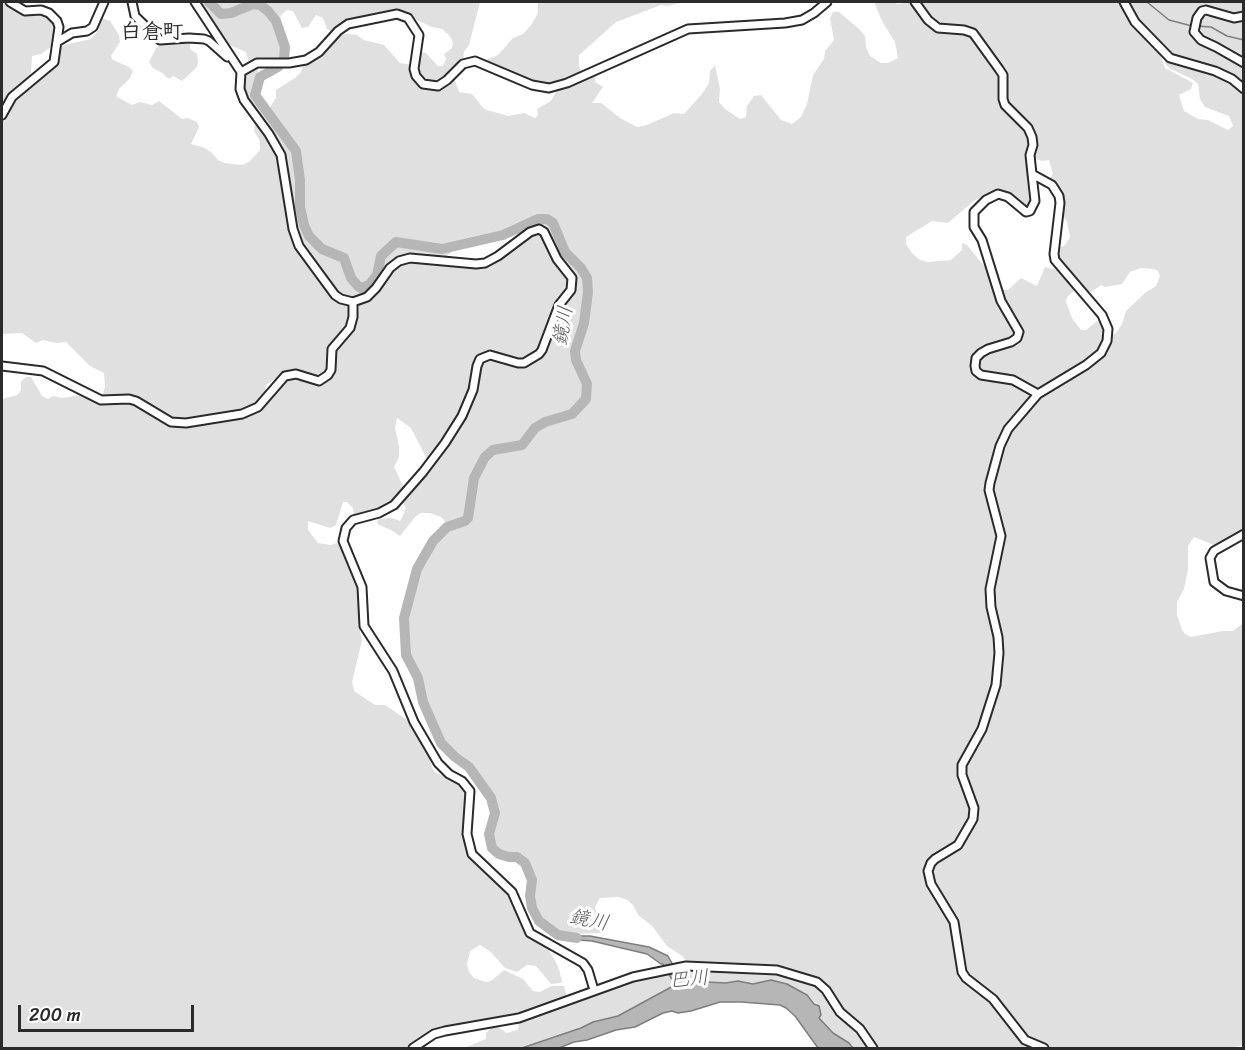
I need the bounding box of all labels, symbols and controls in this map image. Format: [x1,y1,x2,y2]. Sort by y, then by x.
district label: 白倉町 [121,20,183,46]
water label: 鏡川 [549,304,579,348]
water label: 鏡川 [567,905,611,937]
water label: 巴川 [668,966,710,994]
scale bar [21,993,196,1031]
text: 200 m [29,999,81,1031]

